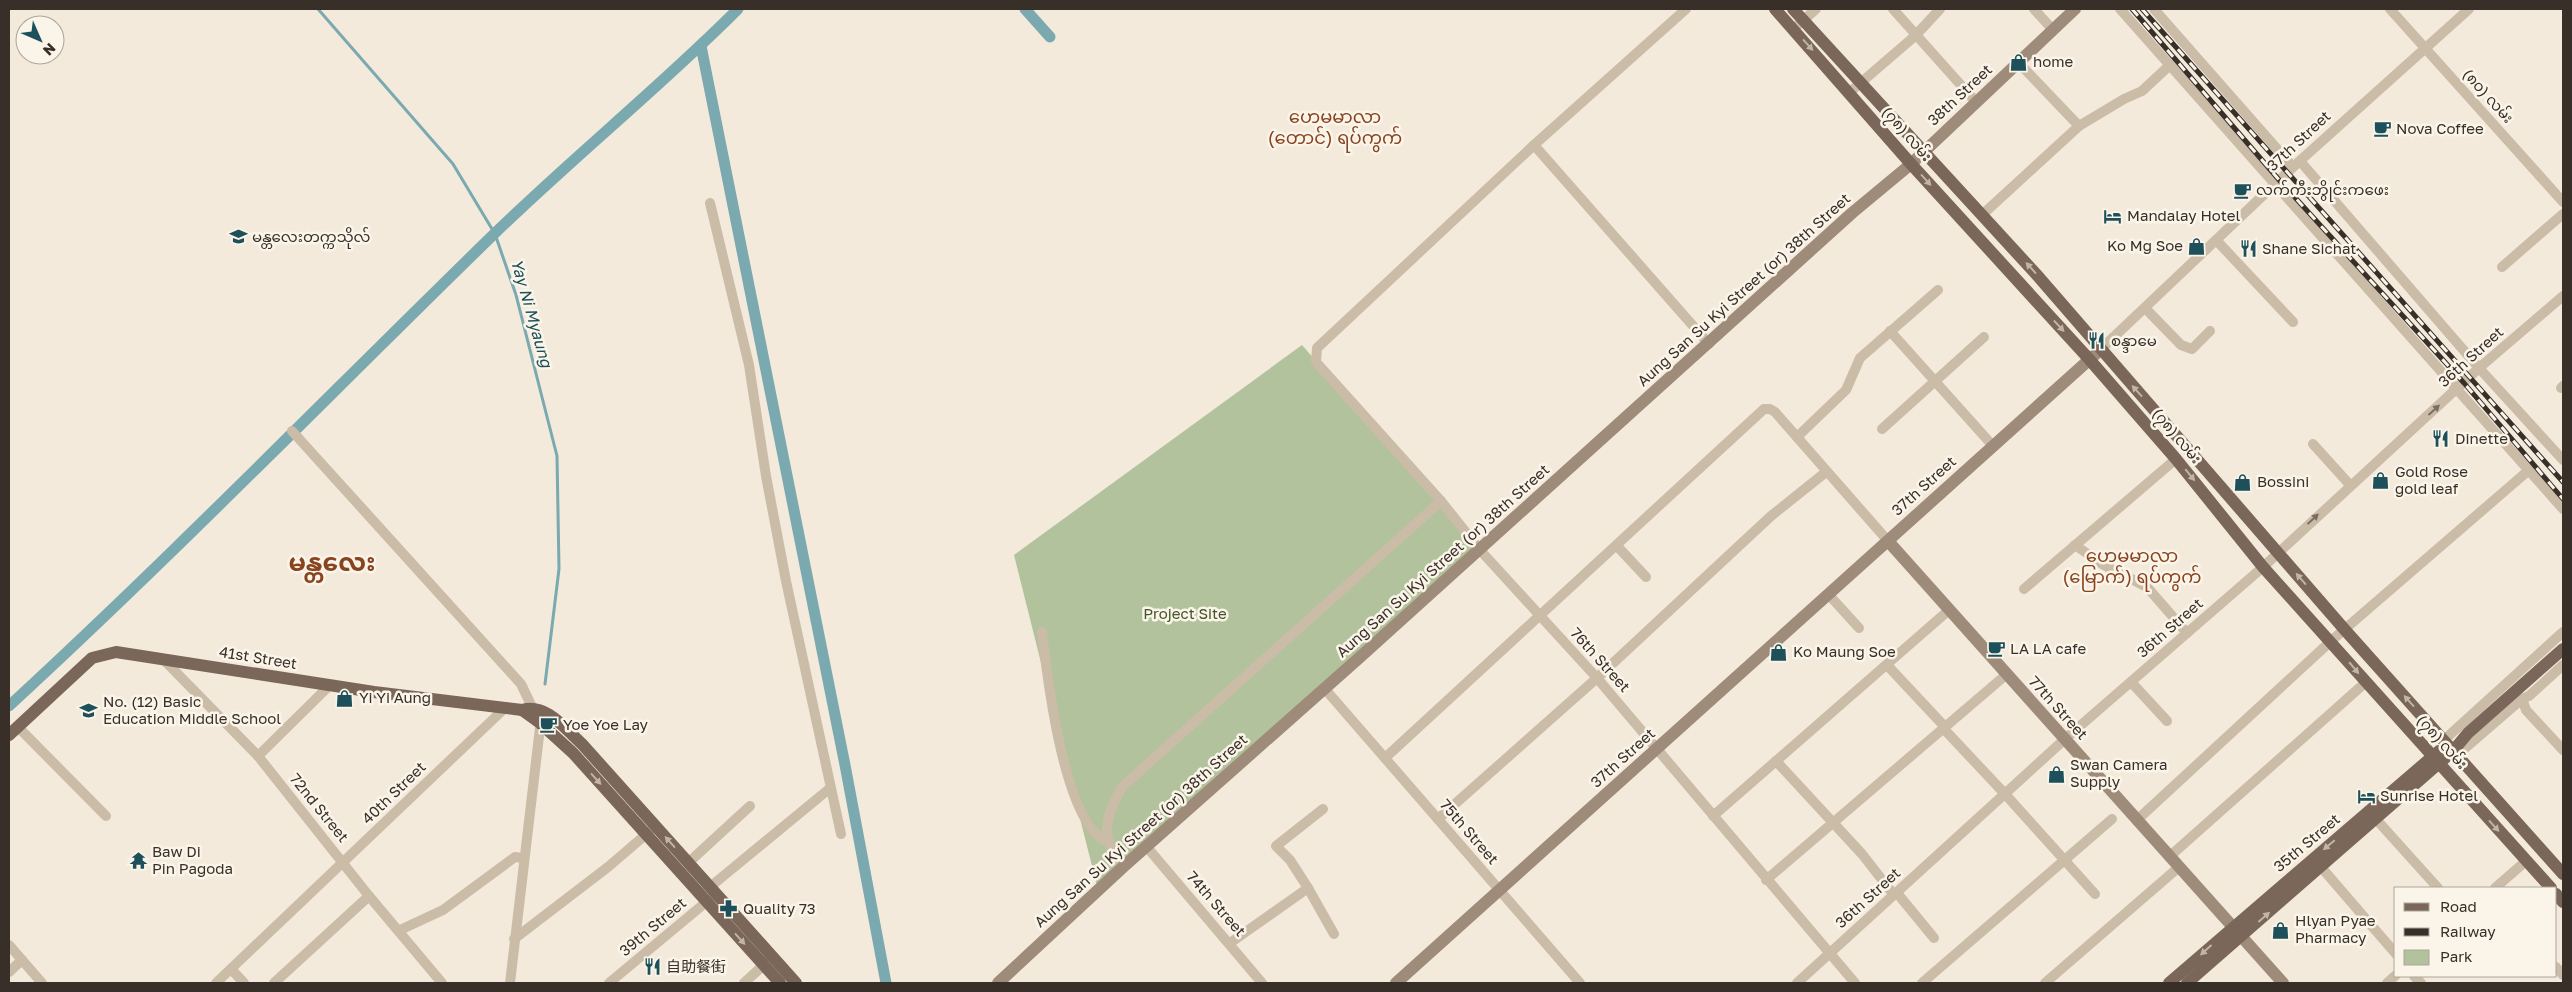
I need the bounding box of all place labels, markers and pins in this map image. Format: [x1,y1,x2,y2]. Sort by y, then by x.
shop icon: home [2009,52,2029,72]
place label: home [2033,52,2074,70]
cafe icon: Nova Coffee [2372,119,2392,139]
place label: Nova Coffee [2396,119,2484,137]
cafe icon: လက်ကီးဘွိုင်းကဖေး [2232,180,2252,200]
place label: လက်ကီးဘွိုင်းကဖေး [2256,180,2389,202]
hotel icon: Mandalay Hotel [2103,206,2123,226]
place label: Mandalay Hotel [2127,206,2241,224]
school or university icon: မန္တလေးတက္ကသိုလ် [228,227,248,247]
place label: မန္တလေးတက္ကသိုလ် [252,227,371,249]
place label: Ko Mg Soe [2107,236,2183,254]
shop icon: Ko Mg Soe [2187,236,2207,256]
restaurant icon: Shane Sichat [2238,239,2258,259]
place label: Shane Sichat [2262,239,2356,257]
restaurant icon: စန္ဒာမေ [2087,331,2107,351]
place label: စန္ဒာမေ [2111,331,2157,353]
restaurant icon: Dinette [2431,429,2451,449]
place label: Dinette [2455,429,2508,447]
place label: Gold Rose gold leaf [2395,462,2468,497]
shop icon: Gold Rose gold leaf [2371,471,2391,491]
shop icon: Bossini [2233,472,2253,492]
place label: Bossini [2257,472,2309,490]
cafe icon: LA LA cafe [1986,639,2006,659]
place label: LA LA cafe [2010,639,2087,657]
shop icon: Ko Maung Soe [1769,642,1789,662]
place label: Ko Maung Soe [1793,642,1896,660]
shop icon: Yi Yi Aung [335,688,355,708]
place label: Yi Yi Aung [359,688,431,706]
place label: No. (12) Basic Education Middle School [103,692,281,727]
school or university icon: No. (12) Basic Education Middle School [79,701,99,721]
cafe icon: Yoe Yoe Lay [539,715,559,735]
place label: Yoe Yoe Lay [563,715,649,733]
place label: Swan Camera Supply [2070,755,2168,790]
shop icon: Swan Camera Supply [2046,764,2066,784]
hotel icon: Sunrise Hotel [2356,786,2376,806]
place label: Sunrise Hotel [2380,786,2478,804]
place label: Baw Di Pin Pagoda [152,842,233,877]
temple icon: Baw Di Pin Pagoda [128,851,148,871]
pharmacy icon: Quality 73 [719,899,739,919]
place label: Quality 73 [743,899,816,917]
place label: Hlyan Pyae Pharmacy [2295,911,2376,946]
shop icon: Hlyan Pyae Pharmacy [2271,920,2291,940]
restaurant icon: 自助餐街 [642,957,662,977]
place label: 自助餐街 [666,957,726,975]

